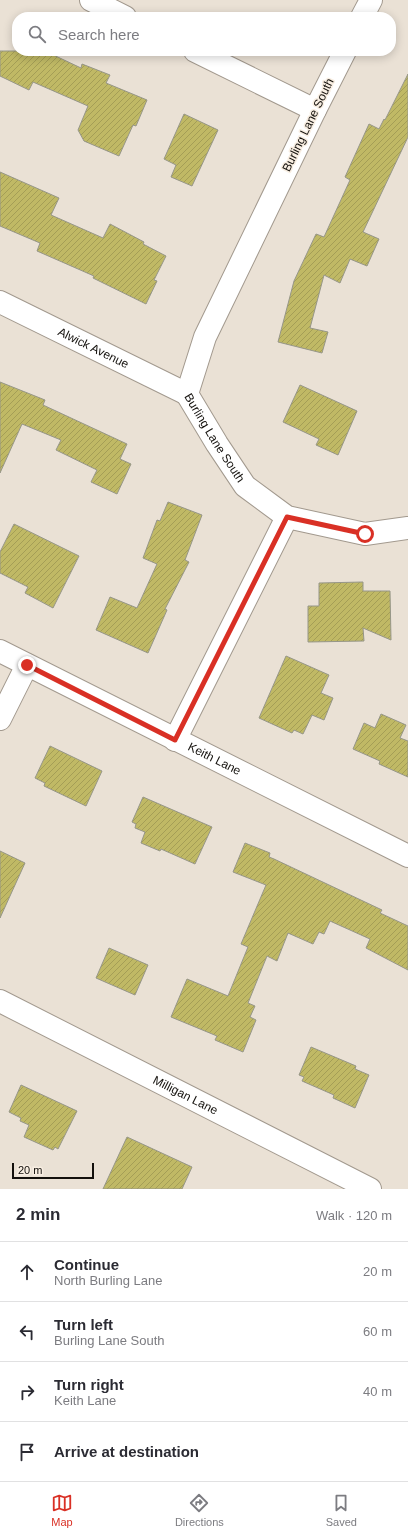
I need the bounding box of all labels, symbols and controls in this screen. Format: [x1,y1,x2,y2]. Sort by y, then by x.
search box [12,12,396,56]
icon: search [26,23,48,45]
text: Search here [58,26,140,43]
street label: Burling Lane South [279,76,337,174]
street label: Alwick Avenue [56,325,131,371]
street label: Burling Lane South [181,391,248,485]
route start [356,525,374,543]
route end [18,656,36,674]
street label: Keith Lane [186,740,244,778]
street label: Milligan Lane [151,1073,220,1118]
scale bar [12,1161,94,1180]
text: 20 m [18,1164,42,1176]
text: 2 min [16,1205,60,1224]
text: Walk · 120 m [316,1208,392,1223]
text: Continue [54,1256,119,1273]
icon: ahead [16,1261,38,1283]
text: 20 m [363,1264,392,1279]
text: North Burling Lane [54,1273,162,1288]
text: Turn left [54,1316,113,1333]
icon: left [16,1321,38,1343]
text: 60 m [363,1324,392,1339]
text: Burling Lane South [54,1333,165,1348]
text: Turn right [54,1376,124,1393]
icon: right [16,1381,38,1403]
text: 40 m [363,1384,392,1399]
text: Keith Lane [54,1393,116,1408]
icon: arrive [16,1441,38,1463]
text: Arrive at destination [54,1443,199,1460]
tab: Map [51,1492,73,1528]
tab: Directions [175,1492,224,1528]
tab: Saved [326,1492,357,1528]

